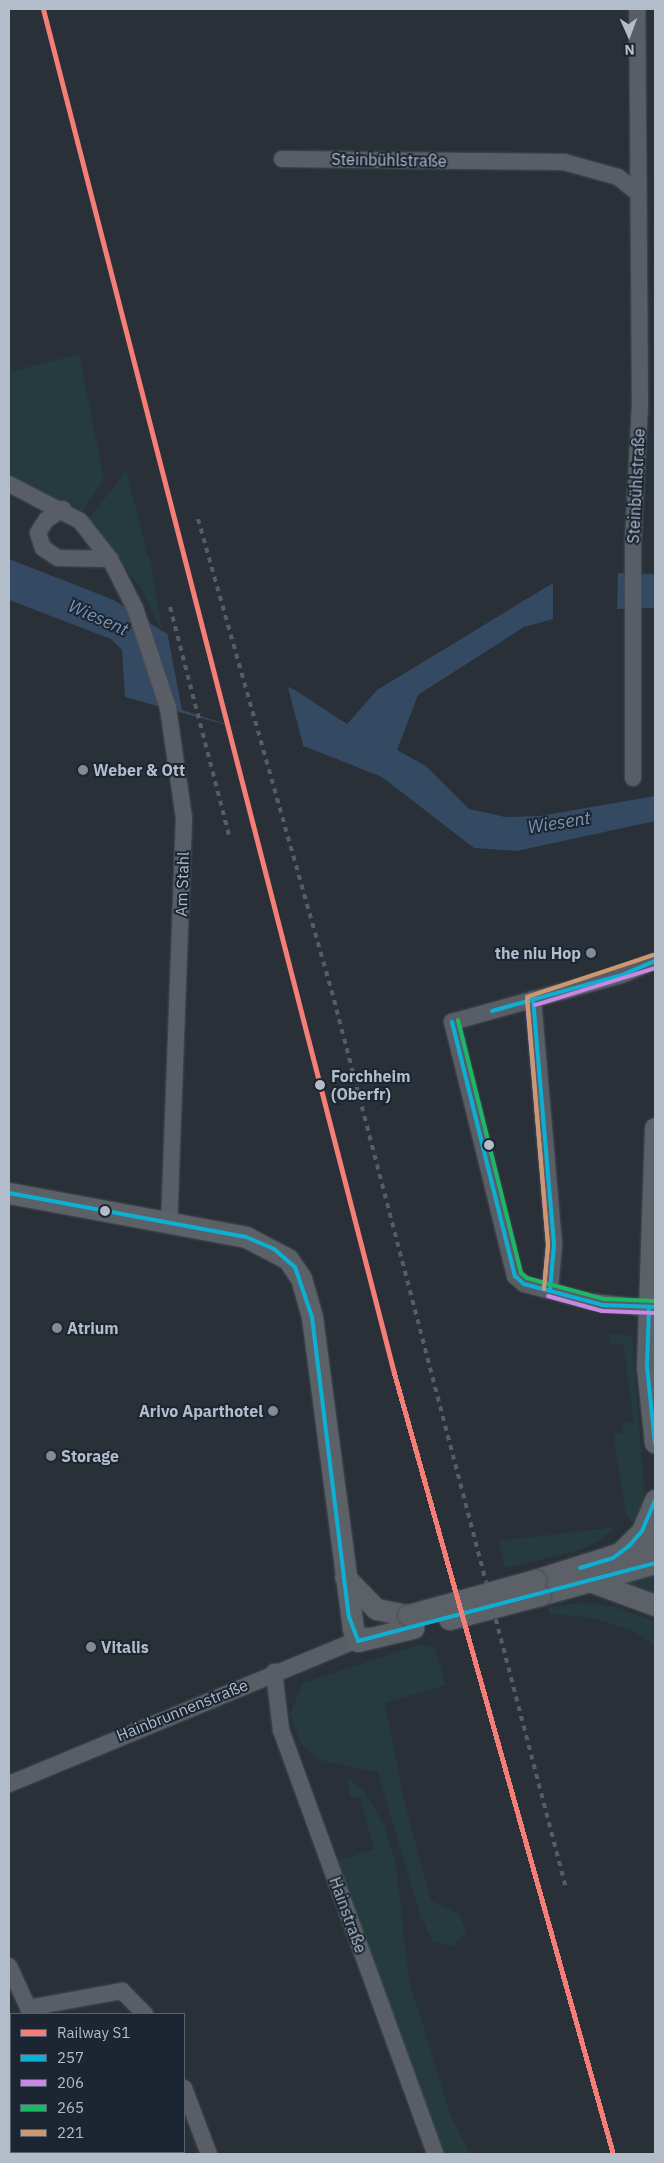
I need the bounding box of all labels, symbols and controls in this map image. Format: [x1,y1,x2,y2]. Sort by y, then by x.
north arrow [604,10,654,60]
text: N [624,41,635,59]
street label: Steinbühlstraße [331,149,447,171]
street label: Steinbühlstraße [623,428,649,544]
water label: Wiesent [65,595,131,641]
place label: Weber & Ott [93,760,185,780]
marker: Weber & Ott [77,764,89,776]
water label: Wiesent [526,807,592,839]
street label: Am Stahl [171,851,193,917]
place label: the niu Hop [495,943,581,963]
marker: the niu Hop [585,947,597,959]
place label: Forchheim (Oberfr) [331,1066,410,1104]
marker: Forchheim (Oberfr) [313,1078,327,1092]
unlabelled marker [484,1140,494,1150]
unlabelled marker [100,1206,110,1216]
place label: Atrium [67,1318,119,1338]
marker: Atrium [51,1322,63,1334]
place label: Arivo Aparthotel [139,1401,263,1421]
marker: Arivo Aparthotel [267,1405,279,1417]
place label: Storage [61,1446,119,1466]
marker: Storage [45,1450,57,1462]
place label: Vitalis [101,1637,149,1657]
marker: Vitalis [85,1641,97,1653]
street label: Hainbrunnenstraße [114,1675,250,1745]
street label: Hainstraße [325,1874,371,1956]
legend [10,2013,185,2153]
text: Railway S1 [57,2023,130,2042]
text: 257 [57,2048,84,2067]
text: 206 [57,2073,84,2092]
text: 265 [57,2098,84,2117]
text: 221 [57,2123,84,2142]

